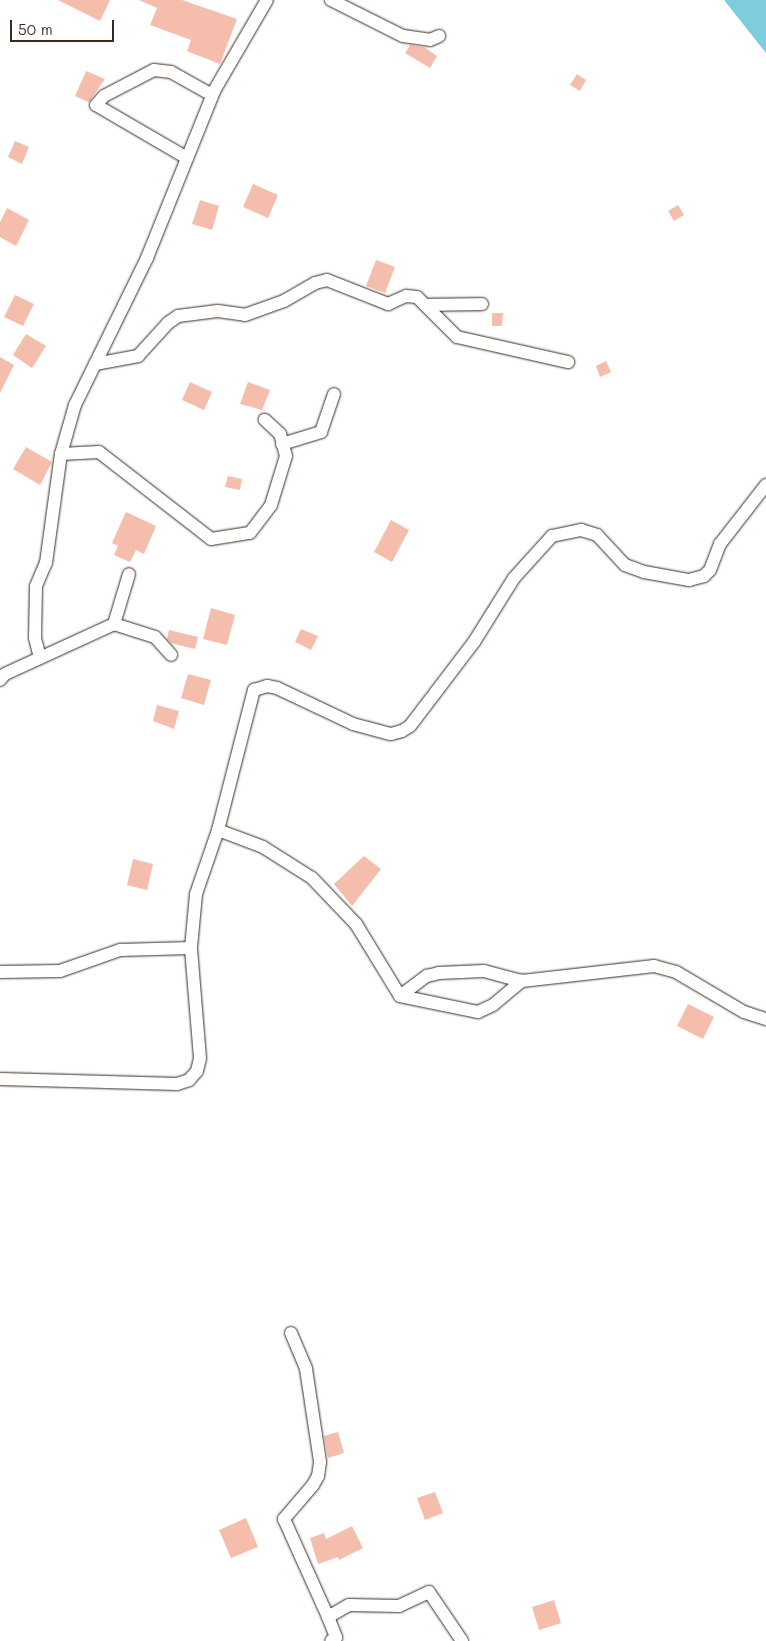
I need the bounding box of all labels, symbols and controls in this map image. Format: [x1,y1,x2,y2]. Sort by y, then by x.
scale bar [12,10,116,42]
text: 50 m [18,19,53,39]

